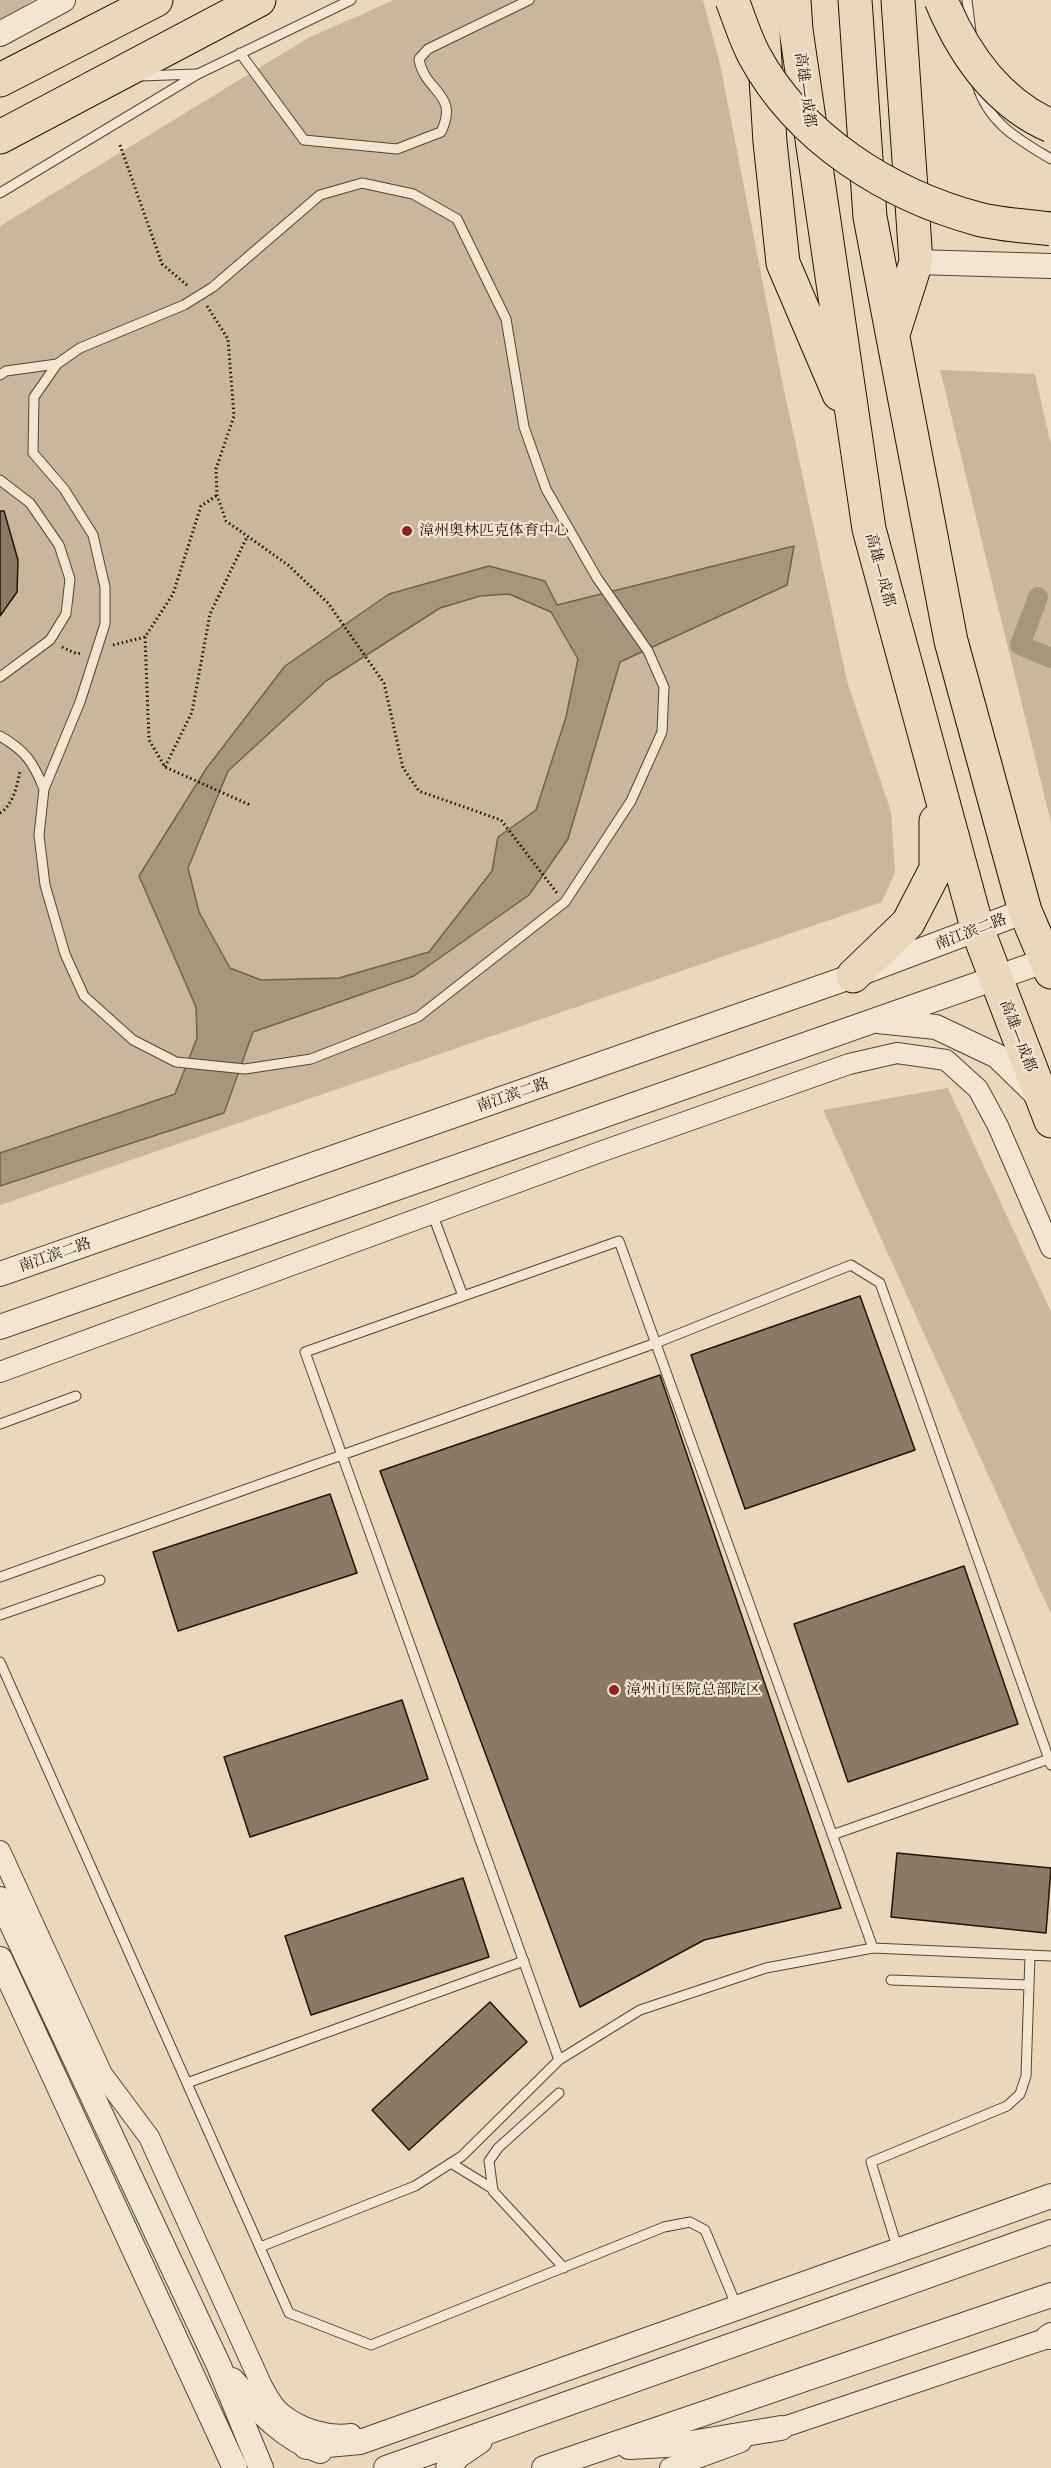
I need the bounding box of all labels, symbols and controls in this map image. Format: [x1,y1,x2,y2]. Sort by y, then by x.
street label: 高雄—成都 [791,51,819,129]
place label: 漳州奥林匹克体育中心 [419,522,569,540]
marker: 漳州奥林匹克体育中心 [400,524,414,538]
street label: 高雄—成都 [861,531,899,609]
street label: 南江滨二路 [933,910,1009,954]
street label: 高雄—成都 [996,997,1040,1075]
street label: 南江滨二路 [475,1074,551,1116]
street label: 南江滨二路 [17,1234,93,1276]
place label: 漳州市医院总部院区 [626,1681,761,1699]
marker: 漳州市医院总部院区 [607,1683,621,1697]

